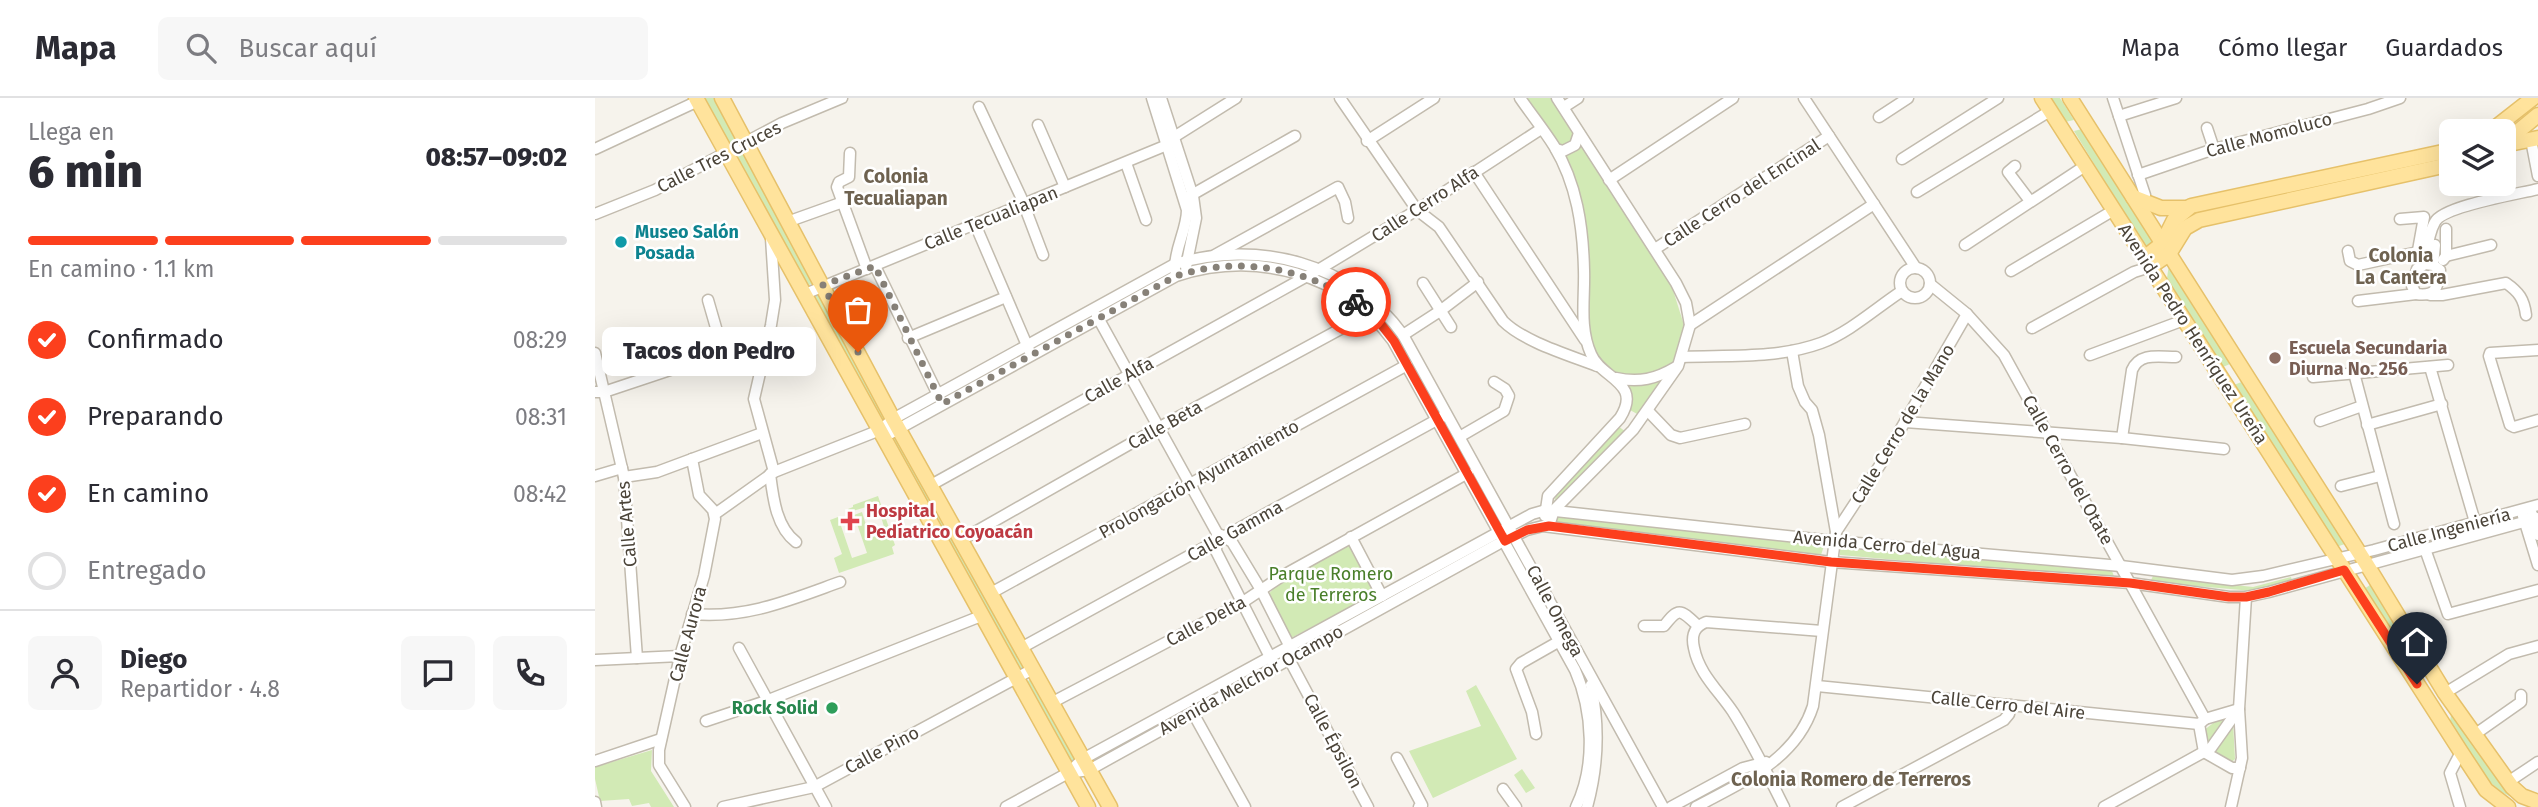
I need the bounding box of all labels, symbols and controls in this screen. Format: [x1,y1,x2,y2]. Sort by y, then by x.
search box [158,17,648,80]
text: Mapa [35,28,116,68]
icon: search [182,29,220,67]
text: Buscar aquí [238,33,377,64]
text: Mapa [2121,34,2180,62]
text: Cómo llegar [2218,34,2347,62]
text: Guardados [2385,34,2503,62]
street label: Calle Momoluco [2204,108,2334,162]
street label: Calle Tres Cruces [653,116,785,198]
text: Llega en [28,118,114,146]
map controls [2439,119,2516,196]
button: layers [2439,119,2516,196]
street label: Calle Cerro del Encinal [1659,134,1825,252]
text: 08:57–09:02 [425,142,567,173]
text: 6 min [28,144,143,199]
street label: Calle Cerro Alfa [1367,161,1483,247]
district label: Colonia Tecualiapan [844,165,948,210]
street label: Calle Tecualiapan [921,181,1061,255]
street label: Avenida Pedro Henríquez Ureña [2113,220,2273,448]
place label: Museo Salón Posada [635,221,739,264]
marker: Museo Salón Posada [613,234,629,250]
district label: Colonia La Cantera [2355,244,2447,289]
text: En camino · 1.1 km [28,255,214,283]
courier [1321,267,1391,337]
pin [828,280,888,352]
icon: bike [1337,283,1375,321]
icon: bag [839,291,877,329]
icon: check [28,321,66,359]
text: Confirmado [87,324,224,355]
text: 08:29 [513,326,567,354]
callout: Tacos don Pedro [602,328,816,376]
text: Tacos don Pedro [623,337,795,365]
place label: Escuela Secundaria Diurna No. 256 [2289,337,2447,380]
street label: Calle Cerro de la Mano [1847,340,1959,508]
marker: Escuela Secundaria Diurna No. 256 [2267,350,2283,366]
street label: Calle Alfa [1081,352,1157,408]
street label: Calle Cerro del Otate [2018,391,2118,549]
street label: Calle Beta [1124,396,1206,454]
icon: check [28,398,66,436]
text: Preparando [87,401,224,432]
text: 08:31 [515,403,567,431]
street label: Prolongación Ayuntamiento [1095,415,1303,543]
icon: check [28,475,66,513]
text: En camino [87,478,209,509]
text: 08:42 [513,480,567,508]
street label: Calle Artes [612,480,642,568]
street label: Calle Gamma [1183,496,1287,566]
place label: Hospital Pedíatrico Coyoacán [866,500,1033,543]
street label: Calle Ingeniería [2385,503,2513,557]
marker: Hospital Pedíatrico Coyoacán [840,511,860,531]
street label: Avenida Cerro del Agua [1792,526,1982,564]
text: Entregado [87,555,207,586]
street label: Calle Omega [1522,561,1588,661]
park label: Parque Romero de Terreros [1269,563,1393,606]
street label: Calle Aurora [665,584,711,684]
street label: Calle Delta [1162,591,1250,651]
pin [2387,612,2447,684]
street label: Avenida Melchor Ocampo [1155,620,1347,740]
icon: home [2398,623,2436,661]
button: person [28,636,102,710]
button: chat [401,636,475,710]
button: phone [493,636,567,710]
text: Diego [120,644,188,675]
text: Repartidor · 4.8 [120,675,280,703]
street label: Calle Cerro del Aire [1930,686,2086,724]
street label: Calle Épsilon [1299,689,1368,792]
place label: Rock Solid [732,697,818,719]
marker: Rock Solid [824,700,840,716]
street label: Calle Pino [841,721,923,779]
district label: Colonia Romero de Terreros [1731,768,1971,791]

